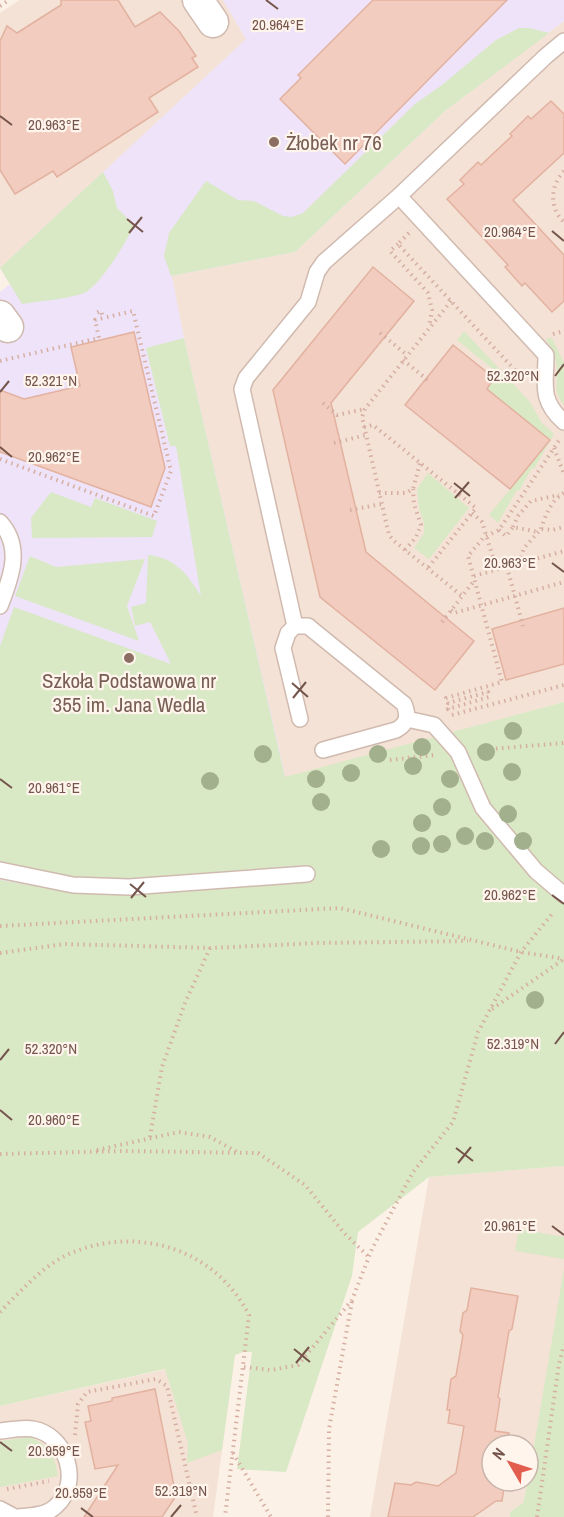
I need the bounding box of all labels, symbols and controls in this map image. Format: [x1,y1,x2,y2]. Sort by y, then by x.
text: 20.964°E [252,14,304,35]
text: 20.963°E [28,114,80,135]
place label: Żłobek nr 76 [286,128,382,157]
marker: Żłobek nr 76 [267,135,281,149]
text: 20.964°E [484,221,536,242]
text: 52.320°N [487,365,539,386]
text: 52.321°N [25,370,77,391]
text: 20.962°E [28,446,80,467]
text: 20.963°E [484,552,536,573]
marker: Szkoła Podstawowa nr 355 im. Jana Wedla [122,651,136,665]
place label: Szkoła Podstawowa nr 355 im. Jana Wedla [42,666,216,719]
text: 20.961°E [28,777,80,798]
text: 20.962°E [484,884,536,905]
text: 52.319°N [487,1033,539,1054]
text: 52.320°N [25,1038,77,1059]
text: 20.960°E [28,1109,80,1130]
text: 20.961°E [484,1215,536,1236]
north arrow [480,1433,540,1493]
text: 20.959°E [28,1440,80,1461]
text: N [487,1443,510,1464]
text: 52.319°N [155,1480,207,1501]
text: 20.959°E [55,1482,107,1503]

